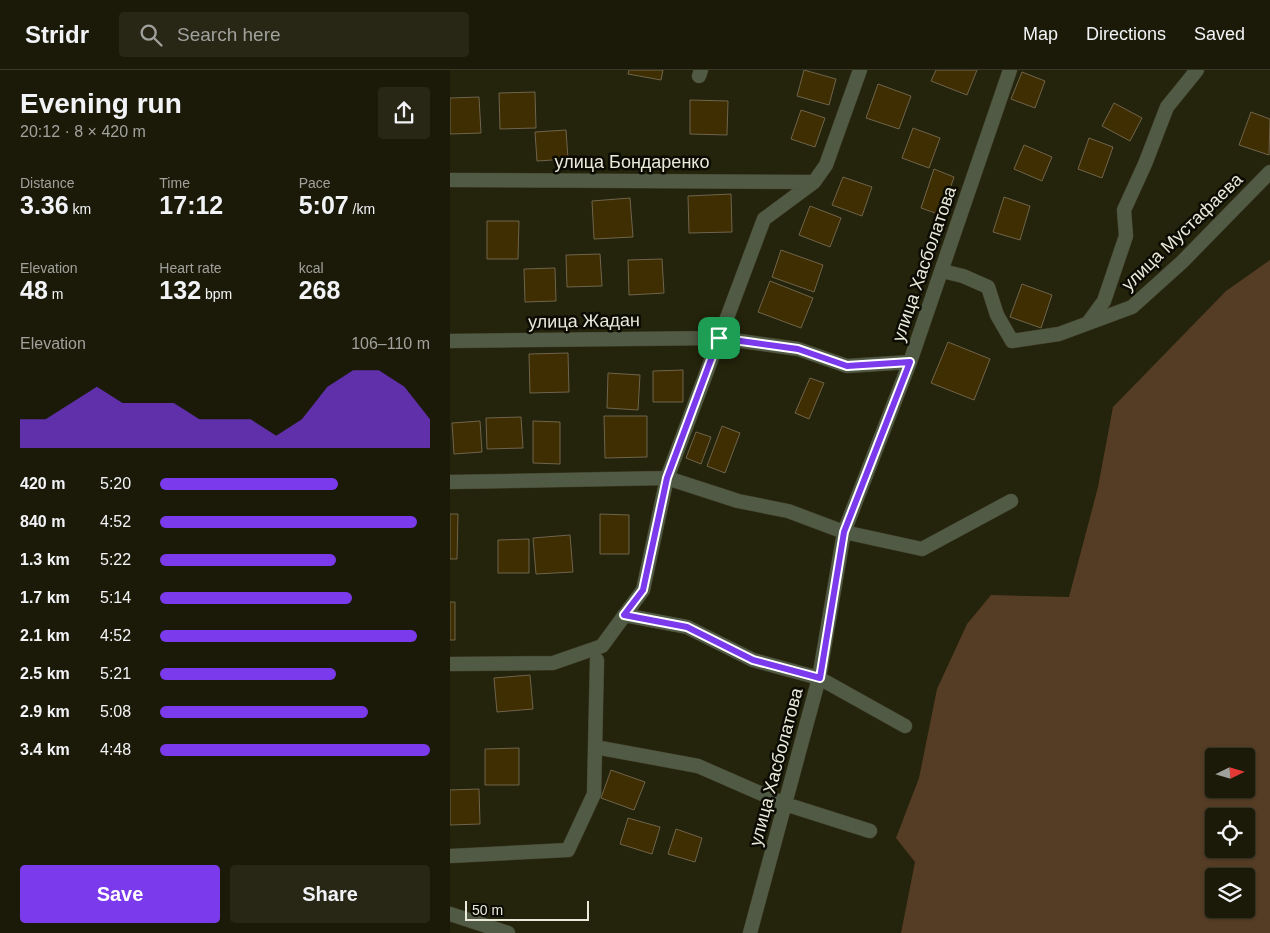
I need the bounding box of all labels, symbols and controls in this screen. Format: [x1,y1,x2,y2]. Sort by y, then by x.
search box [119,12,469,57]
text: Stridr [25,21,89,48]
icon: search [137,21,165,49]
text: Search here [177,24,281,45]
text: Map [1023,24,1058,44]
text: Directions [1086,24,1166,44]
text: Saved [1194,24,1245,44]
button: share [378,87,430,139]
text: Evening run [20,88,182,119]
text: 20:12 · 8 × 420 m [20,123,146,140]
street label: улица Бондаренко [555,152,709,172]
street label: улица Мустафаева [1118,169,1247,295]
text: Distance [20,175,74,191]
text: Time [159,175,190,191]
text: Pace [299,175,331,191]
street label: улица Хасболатова [888,183,960,344]
text: 3.36 [20,191,69,219]
text: 17:12 [159,191,223,219]
text: 5:07 [299,191,349,219]
text: km [69,201,91,217]
text: /km [349,201,375,217]
text: Elevation [20,260,78,276]
text: Heart rate [159,260,222,276]
text: kcal [299,260,324,276]
text: 48 [20,276,48,304]
text: 132 [159,276,201,304]
text: 268 [299,276,340,304]
text: m [48,286,63,302]
text: bpm [201,286,232,302]
street label: улица Жадан [528,310,640,332]
pin [698,317,740,359]
icon: arrive [705,324,733,352]
text: Elevation [20,335,86,352]
text: 106–110 m [351,335,430,352]
text: 420 m [20,475,65,492]
text: 5:20 [100,475,131,492]
text: 840 m [20,513,65,530]
text: 4:52 [100,513,131,530]
text: 1.3 km [20,551,70,568]
text: 5:22 [100,551,131,568]
text: 1.7 km [20,589,70,606]
text: 5:14 [100,589,131,606]
text: 2.1 km [20,627,70,644]
text: 4:52 [100,627,131,644]
text: 2.5 km [20,665,70,682]
text: 5:21 [100,665,131,682]
street label: улица Хасболатова [745,685,807,848]
text: 2.9 km [20,703,70,720]
text: 5:08 [100,703,131,720]
text: 3.4 km [20,741,70,758]
text: 4:48 [100,741,131,758]
north arrow [1205,748,1255,798]
map controls [1205,748,1255,918]
button: locate [1205,808,1255,858]
button: Save [20,865,220,923]
button: Share [230,865,430,923]
button: layers [1205,868,1255,918]
scale bar [465,898,589,921]
text: 50 m [472,902,503,918]

